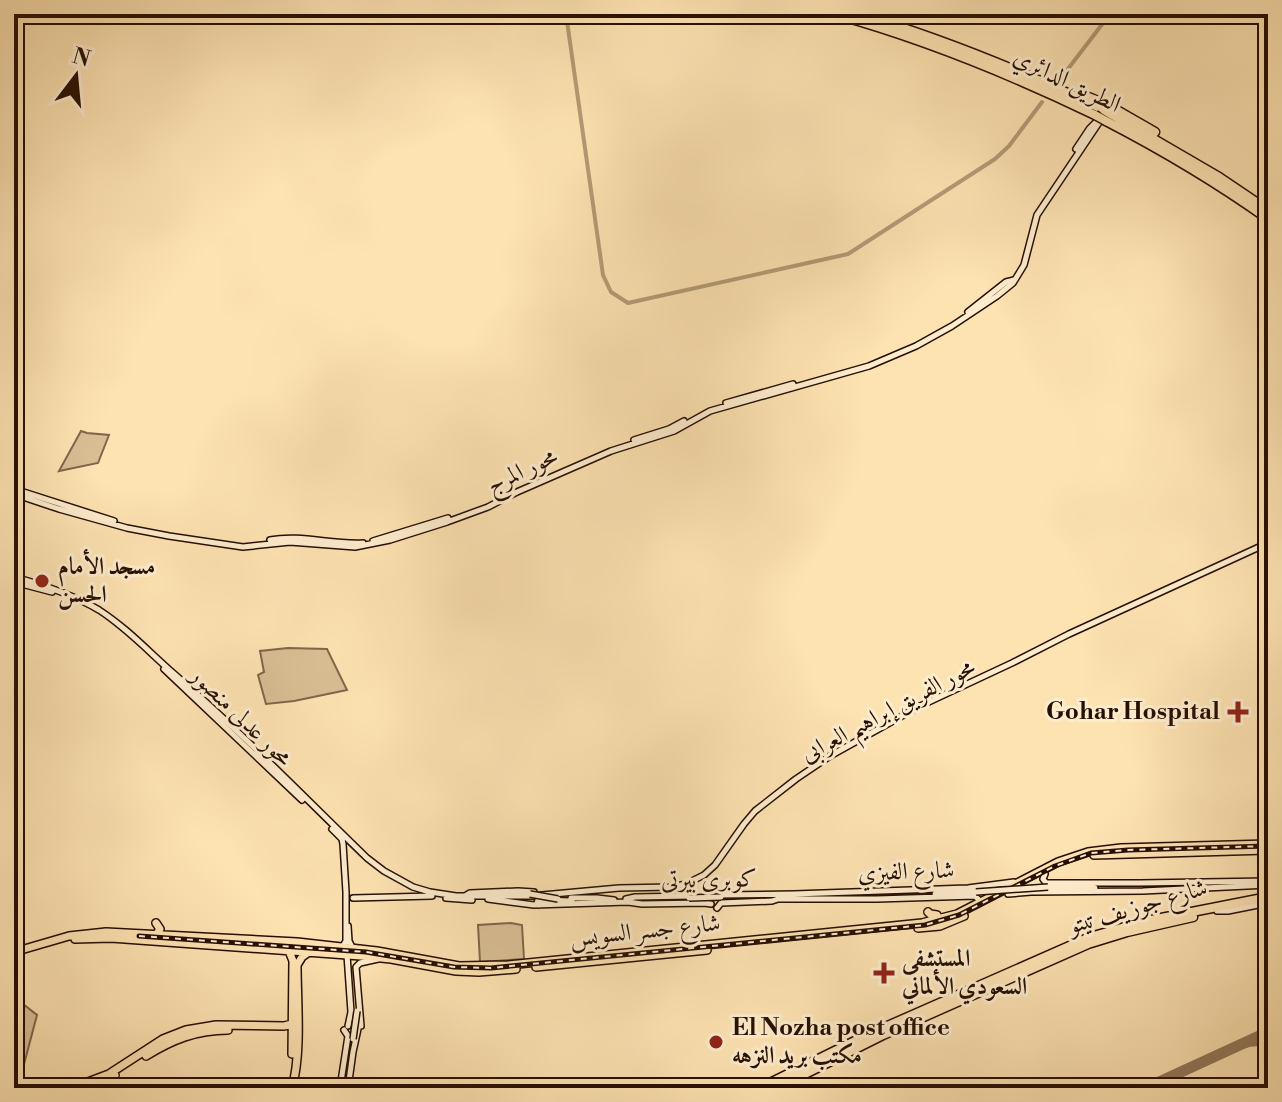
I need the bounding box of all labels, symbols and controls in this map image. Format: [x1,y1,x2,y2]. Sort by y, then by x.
north arrow [36,36,116,116]
street label: الطريق الدائري [1007,42,1126,123]
text: N [69,43,94,74]
street label: محور المرج [482,441,565,505]
place label: مسجد الأمام الحسن [58,548,155,610]
marker: مسجد الأمام الحسن [33,572,51,590]
street label: محور الفريق إبراهيم العرابى [796,652,985,777]
street label: محور عدلى منصور [182,659,299,773]
place label: Gohar Hospital [1046,697,1220,727]
marker: Gohar Hospital [1227,701,1249,723]
street label: شارع الفيزي [857,855,955,893]
street label: كوبرى بيرتى [661,864,757,896]
street label: شارع جوزيف تيتو [1063,873,1212,945]
street label: شارع جسر السويس [568,908,722,958]
place label: المستشفى السعودي الألماني [901,944,1027,1005]
marker: المستشفى السعودي الألماني [873,962,895,984]
place label: El Nozha post office مكتب بريد النزهه [732,1013,950,1071]
marker: El Nozha post office مكتب بريد النزهه [707,1033,725,1051]

